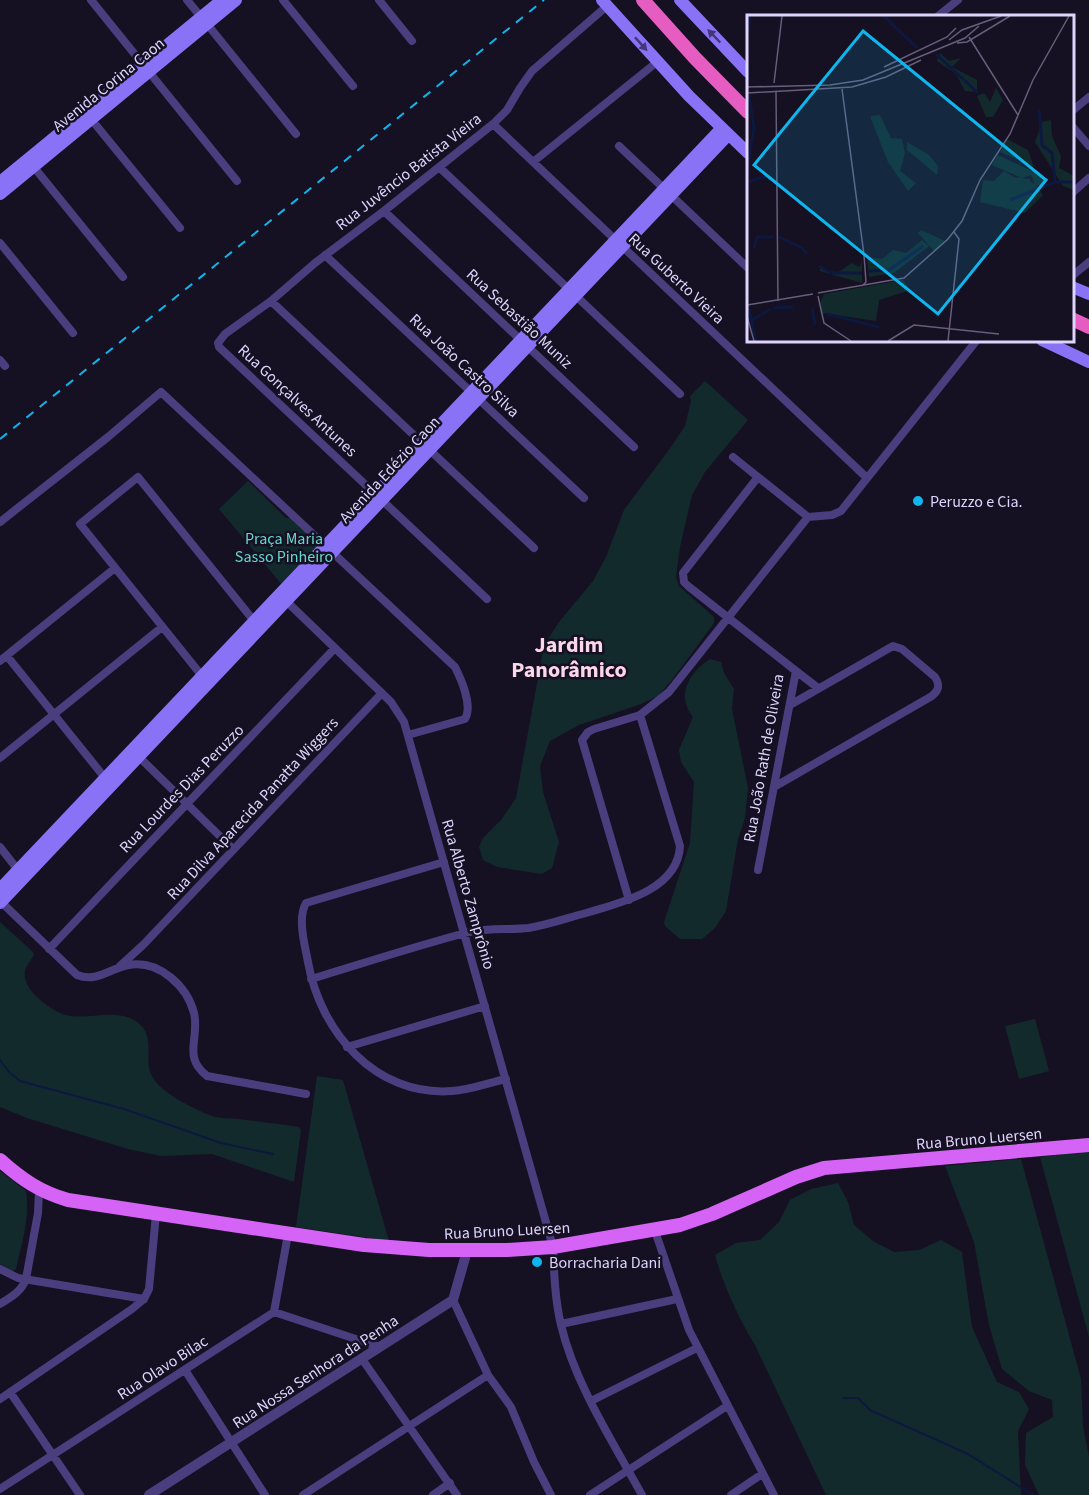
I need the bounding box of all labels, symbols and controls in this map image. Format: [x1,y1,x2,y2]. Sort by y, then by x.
inset map [747,15,1074,342]
one-way arrow [707,29,721,44]
street label: Avenida Corina Caon [48,33,169,137]
one-way arrow [634,36,648,51]
street label: Rua Juvêncio Batista Vieira [331,108,486,236]
street label: Rua Guberto Vieira [623,228,729,329]
street label: Rua Sebastião Muniz [461,264,577,374]
street label: Rua João Castro Silva [404,309,524,423]
street label: Rua Gonçalves Antunes [233,340,362,462]
street label: Avenida Edézio Caon [334,411,445,528]
place label: Peruzzo e Cia. [930,491,1022,513]
marker: Peruzzo e Cia. [911,494,925,508]
park label: Praça Maria Sasso Pinheiro [235,528,333,568]
district label: Jardim Panorâmico [511,629,627,686]
street label: Rua João Rath de Oliveira [738,672,790,844]
street label: Rua Dilva Aparecida Panatta Wiggers [162,712,344,905]
street label: Rua Lourdes Dias Peruzzo [114,720,249,858]
street label: Rua Alberto Zamprônio [436,817,500,972]
street label: Rua Bruno Luersen [915,1123,1043,1155]
street label: Rua Bruno Luersen [443,1217,571,1245]
place label: Borracharia Dani [549,1252,661,1274]
marker: Borracharia Dani [530,1255,544,1269]
street label: Rua Nossa Senhora da Penha [228,1310,403,1434]
street label: Rua Olavo Bilac [113,1330,212,1405]

